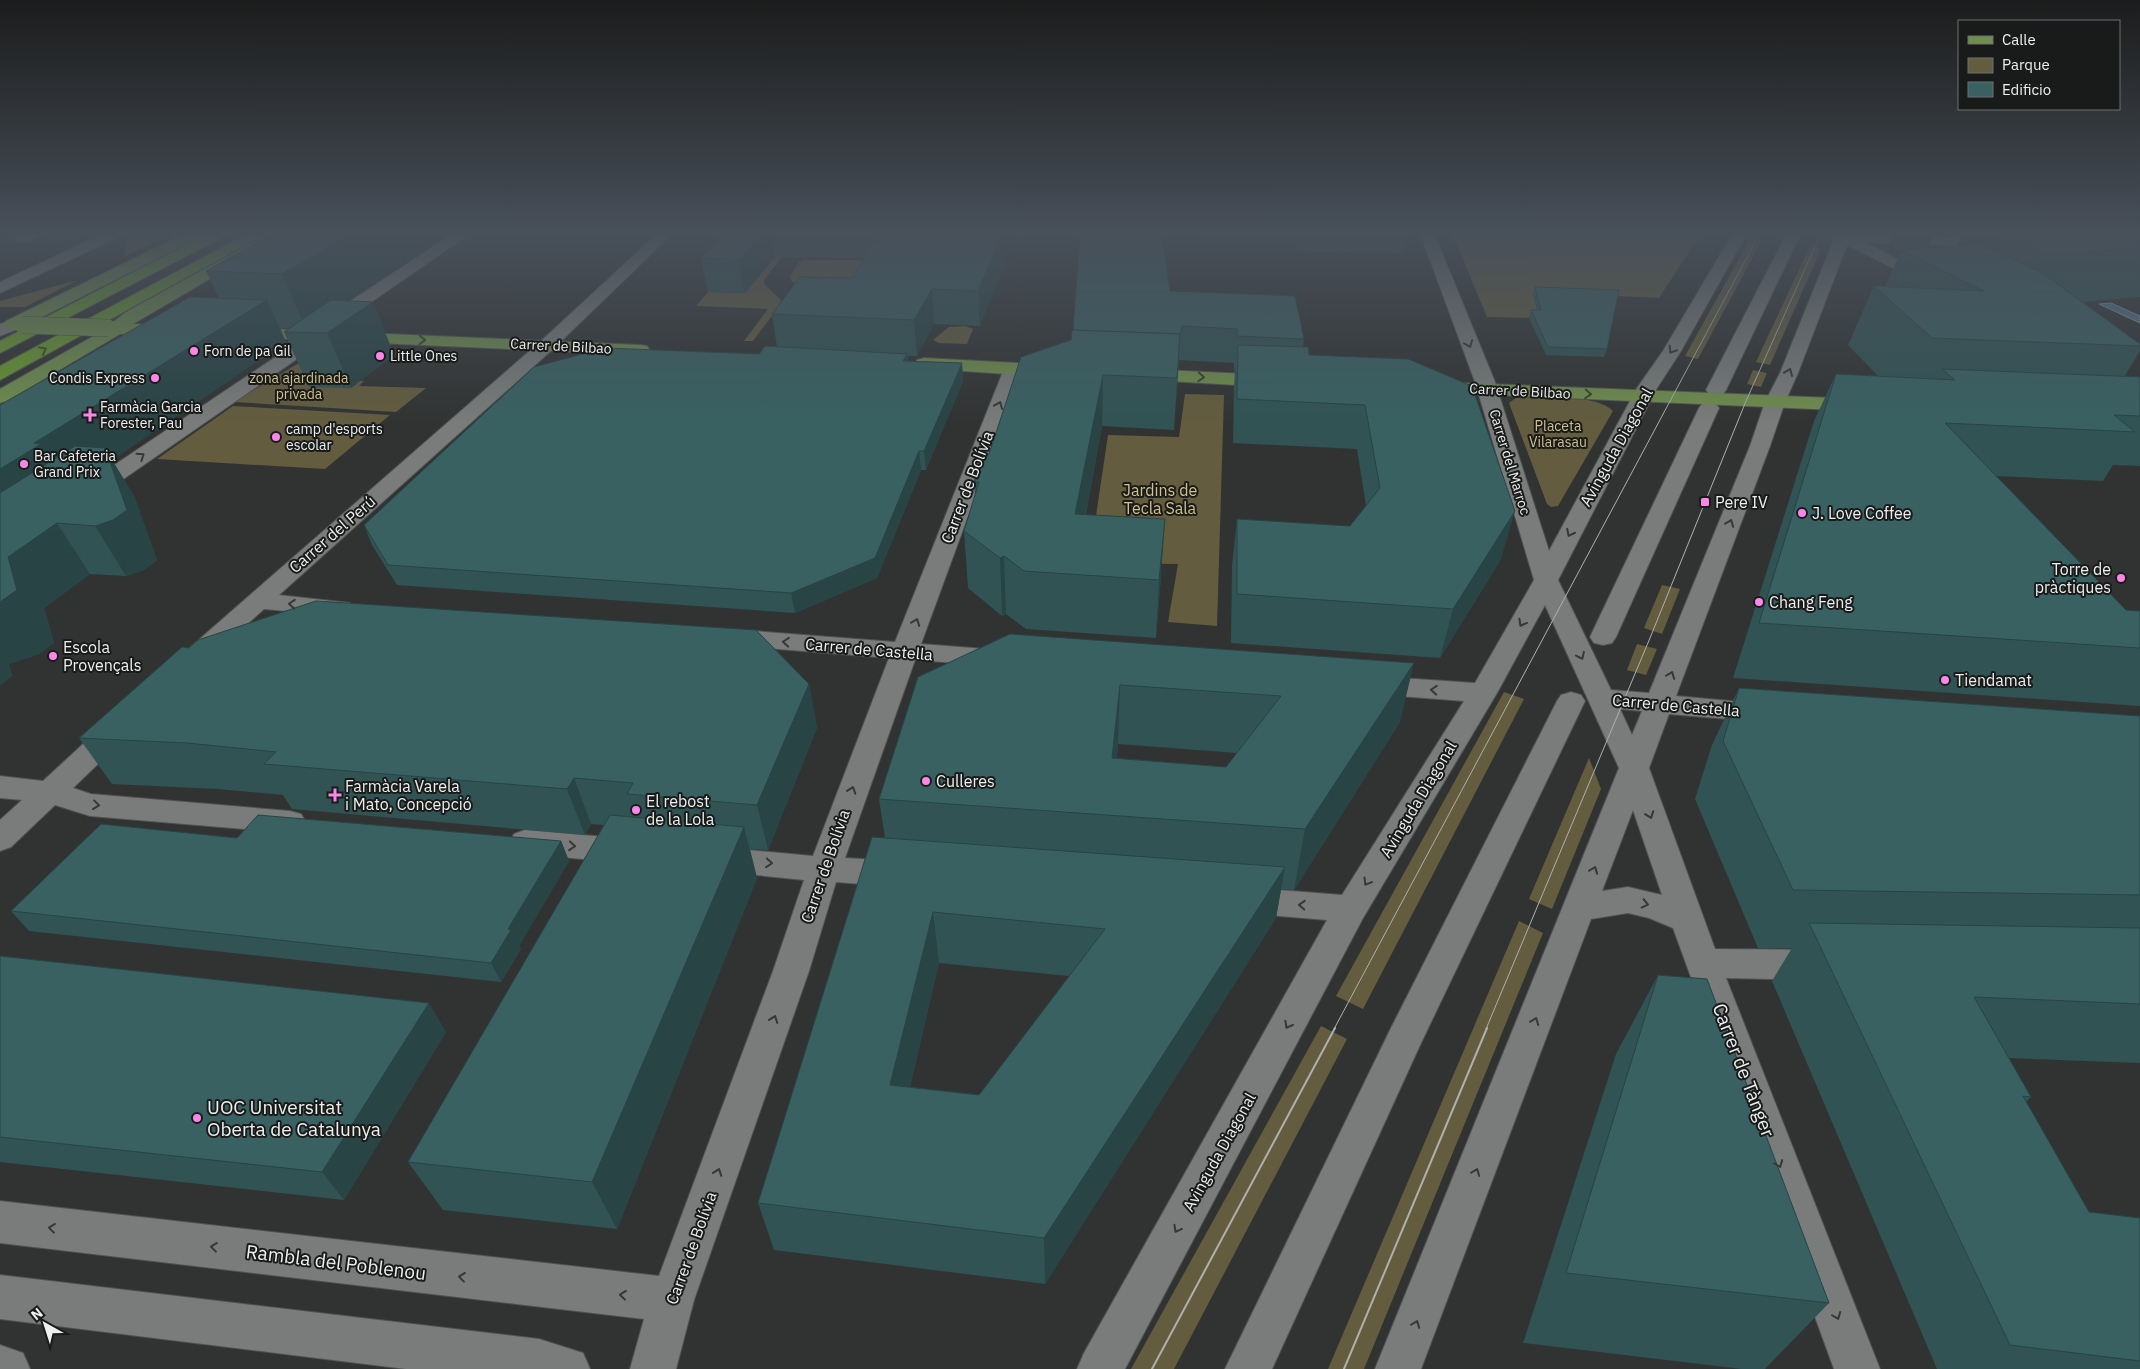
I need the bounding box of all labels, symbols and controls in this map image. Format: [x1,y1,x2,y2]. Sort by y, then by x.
legend [1958,20,2120,110]
text: Calle [2002,30,2036,49]
text: Parque [2002,55,2050,74]
text: Edificio [2002,80,2051,99]
street label: Carrer de Bilbao [510,334,612,358]
one-way arrow [418,335,426,345]
one-way arrow [1463,339,1473,348]
place label: Forn de pa Gil [204,342,291,360]
marker: Forn de pa Gil [188,345,200,357]
one-way arrow [1668,345,1678,354]
one-way arrow [37,346,46,356]
place label: Little Ones [390,347,458,365]
marker: Little Ones [374,350,386,362]
one-way arrow [1783,368,1794,377]
place label: Condis Express [49,369,145,387]
park label: zona ajardinada privada [249,369,349,403]
marker: Condis Express [149,372,161,384]
one-way arrow [1198,372,1206,383]
street label: Carrer de Bilbao [1469,379,1571,403]
street label: Avinguda Diagonal [1575,384,1657,510]
one-way arrow [1584,389,1592,400]
place label: Farmàcia Garcia Forester, Pau [100,398,202,432]
one-way arrow [993,401,1003,410]
street label: Carrer del Marroc [1485,407,1535,517]
marker: Farmàcia Garcia Forester, Pau [84,409,96,421]
park label: Placeta Vilarasau [1529,417,1587,451]
place label: camp d'esports escolar [286,420,383,454]
street label: Carrer de Bolívia [936,428,998,546]
marker: camp d'esports escolar [270,431,282,443]
place label: Bar Cafeteria Grand Prix [34,447,117,481]
one-way arrow [136,453,145,463]
marker: Bar Cafeteria Grand Prix [18,458,30,470]
park label: Jardins de Tecla Sala [1123,480,1197,518]
street label: Carrer del Perú [285,491,379,577]
place label: Pere IV [1715,492,1768,512]
marker: Pere IV [1699,496,1711,508]
place label: J. Love Coffee [1812,503,1912,523]
marker: J. Love Coffee [1796,507,1808,519]
one-way arrow [1724,519,1734,528]
one-way arrow [1566,528,1576,537]
place label: Torre de pràctiques [2035,559,2111,597]
marker: Torre de pràctiques [2115,572,2127,584]
place label: Chang Feng [1769,592,1853,612]
marker: Chang Feng [1753,596,1765,608]
one-way arrow [288,599,296,610]
one-way arrow [910,618,920,627]
one-way arrow [1518,618,1528,627]
street label: Carrer de Castella [804,633,934,665]
place label: Escola Provençals [63,637,142,675]
one-way arrow [782,637,790,648]
marker: Escola Provençals [47,650,59,662]
one-way arrow [1575,651,1586,660]
place label: Tiendamat [1955,670,2032,690]
one-way arrow [1665,671,1675,679]
marker: Tiendamat [1939,674,1951,686]
one-way arrow [1430,684,1438,695]
street label: Carrer de Castella [1611,689,1741,721]
street label: Avinguda Diagonal [1375,737,1461,861]
place label: Culleres [936,771,995,791]
marker: Culleres [920,775,932,787]
place label: Farmàcia Varela i Mato, Concepció [345,776,472,814]
one-way arrow [846,787,856,795]
marker: Farmàcia Varela i Mato, Concepció [329,789,341,801]
place label: El rebost de la Lola [646,791,715,829]
one-way arrow [92,799,100,810]
marker: El rebost de la Lola [630,804,642,816]
street label: Carrer de Bolívia [796,806,854,925]
one-way arrow [1644,810,1654,818]
one-way arrow [568,840,576,851]
one-way arrow [765,857,773,868]
one-way arrow [1588,866,1599,875]
one-way arrow [1363,877,1373,886]
one-way arrow [1640,898,1649,909]
one-way arrow [1298,900,1306,911]
street label: Carrer de Tànger [1707,1000,1781,1140]
one-way arrow [768,1015,778,1024]
one-way arrow [1529,1017,1539,1026]
one-way arrow [1285,1020,1295,1029]
street label: Avinguda Diagonal [1178,1089,1260,1215]
place label: UOC Universitat Oberta de Catalunya [207,1095,381,1141]
marker: UOC Universitat Oberta de Catalunya [191,1112,203,1124]
one-way arrow [1773,1159,1783,1168]
one-way arrow [712,1168,722,1177]
one-way arrow [1470,1169,1480,1177]
street label: Carrer de Bolívia [661,1188,721,1307]
one-way arrow [48,1223,56,1234]
one-way arrow [1173,1224,1183,1233]
street label: Rambla del Poblenou [245,1239,427,1285]
one-way arrow [209,1242,217,1253]
one-way arrow [457,1272,465,1283]
one-way arrow [619,1290,627,1301]
north arrow [20,1299,70,1349]
text: N [27,1304,46,1324]
one-way arrow [1831,1311,1841,1320]
one-way arrow [1410,1320,1420,1329]

